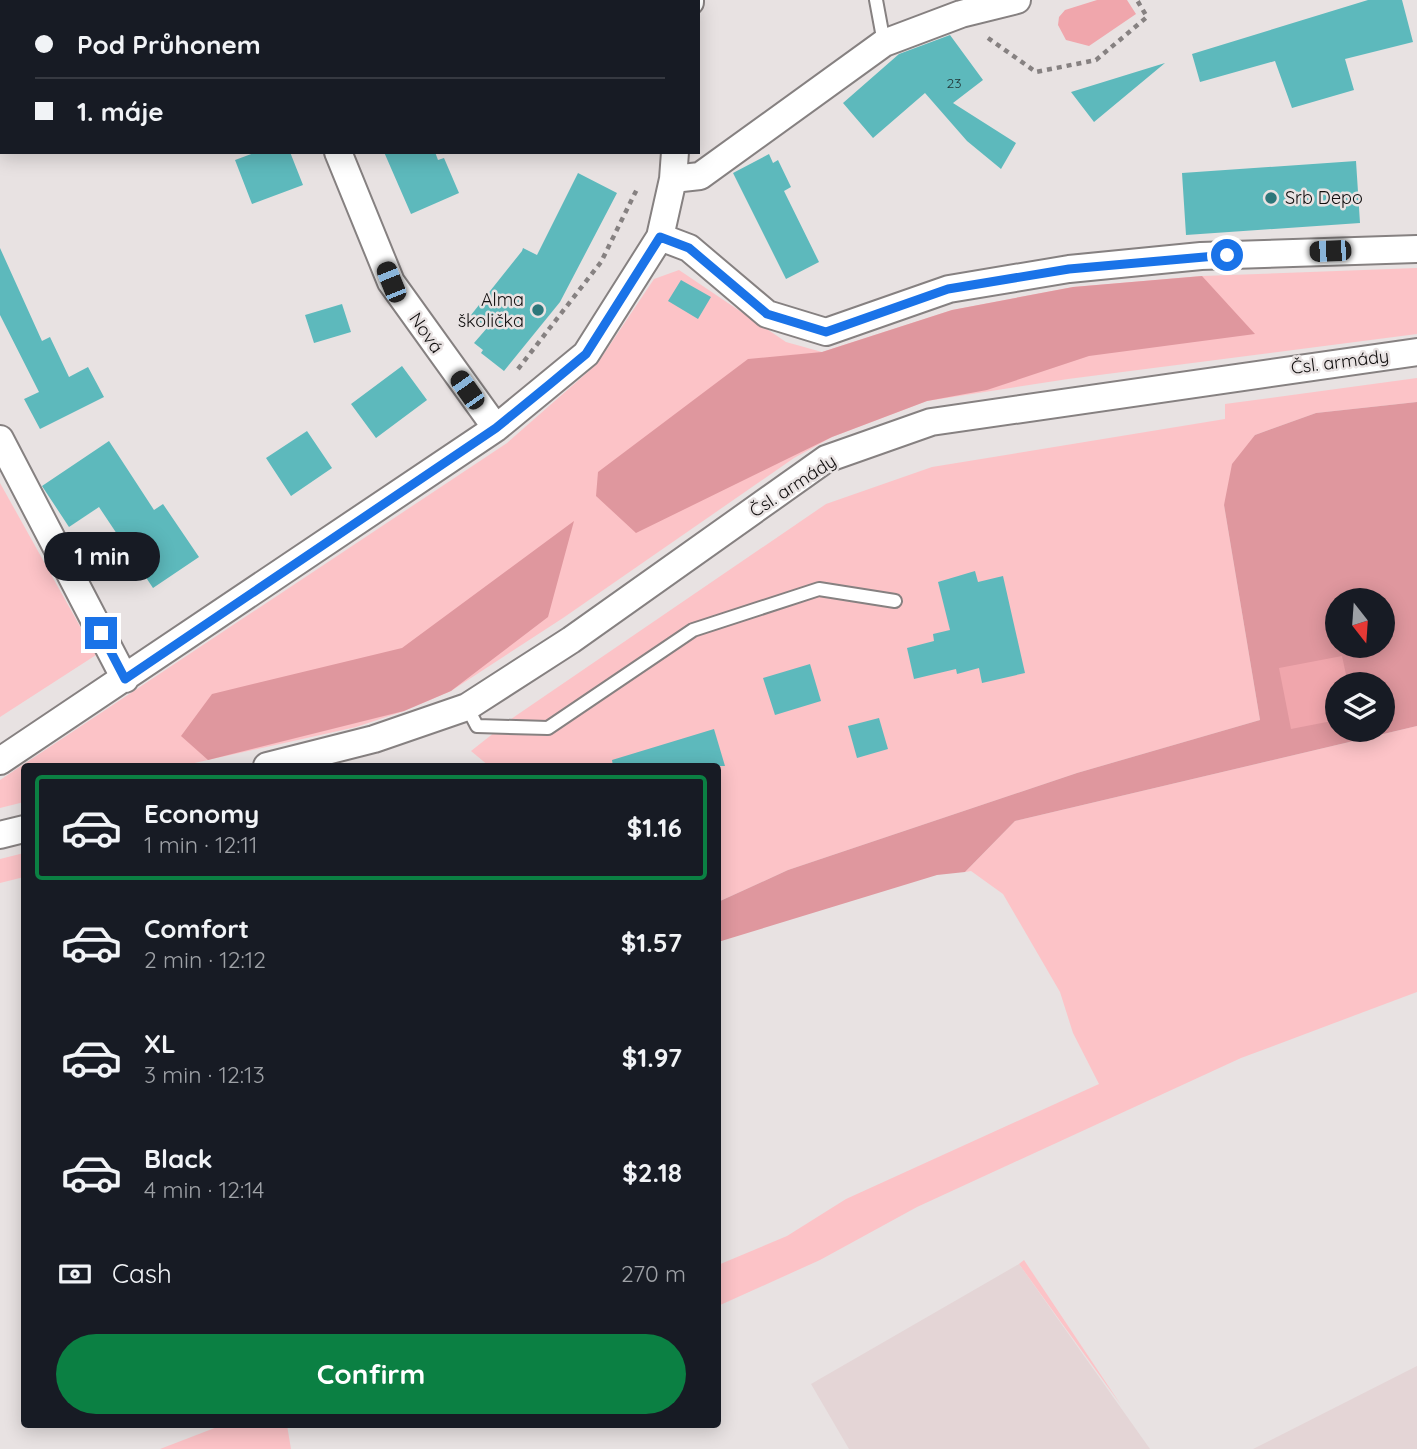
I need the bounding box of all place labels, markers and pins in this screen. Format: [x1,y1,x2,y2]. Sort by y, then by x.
place label: Srb Depo [1285,186,1363,209]
marker: Srb Depo [1263,190,1279,206]
place label: Alma školička [458,288,524,332]
marker: Alma školička [530,302,546,318]

